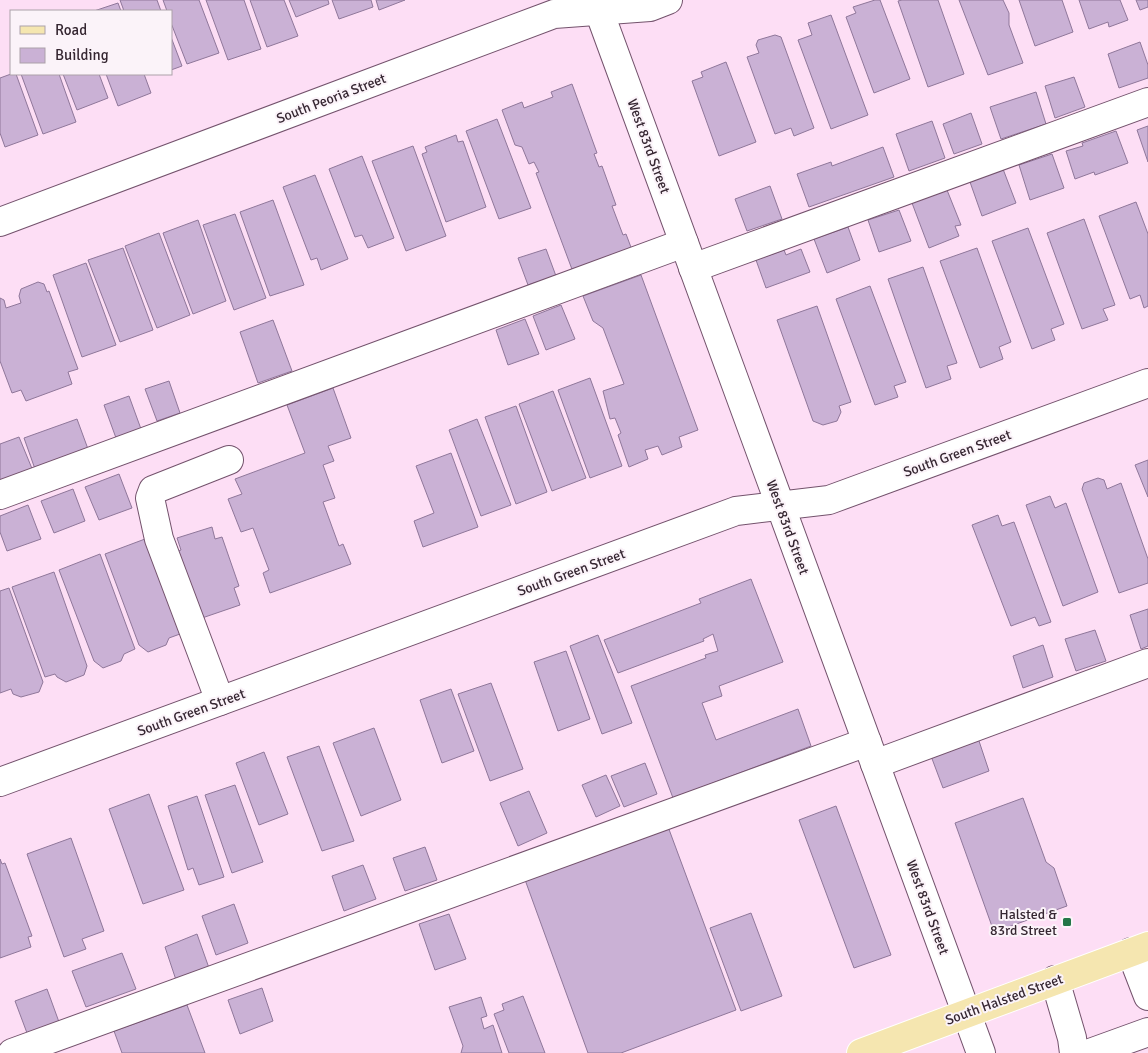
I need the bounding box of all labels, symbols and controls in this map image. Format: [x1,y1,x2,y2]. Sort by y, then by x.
legend [10,10,172,75]
text: Road [55,21,87,39]
text: Building [55,46,109,64]
street label: South Peoria Street [274,70,388,127]
street label: West 83rd Street [624,96,674,196]
street label: South Green Street [901,426,1013,481]
street label: West 83rd Street [763,477,813,577]
street label: South Green Street [515,545,627,600]
street label: South Green Street [135,685,247,740]
street label: West 83rd Street [903,857,953,957]
place label: Halsted & 83rd Street [990,906,1057,939]
marker: Halsted & 83rd Street [1061,916,1073,928]
street label: South Halsted Street [943,970,1065,1029]

